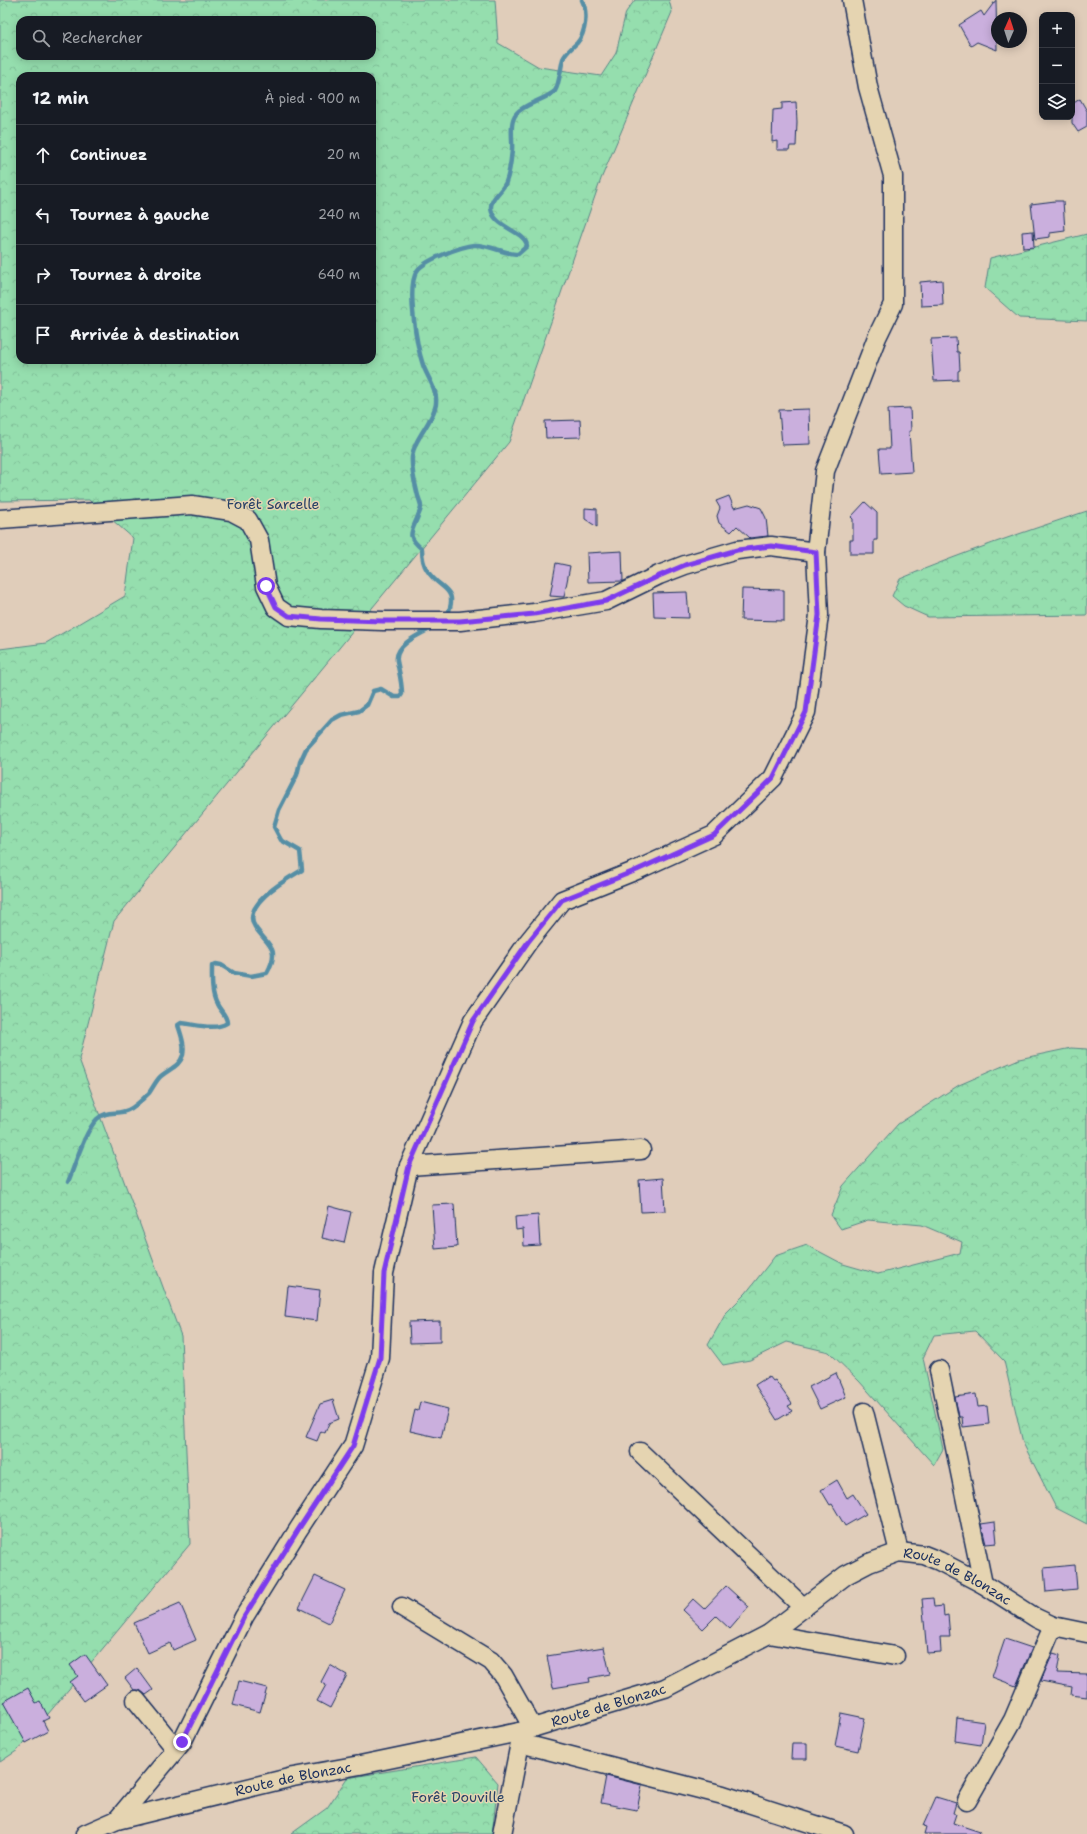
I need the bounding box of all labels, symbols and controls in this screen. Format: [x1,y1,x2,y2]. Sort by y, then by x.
north arrow [991,12,1027,48]
map controls [1039,12,1075,120]
button: + [1039,12,1075,48]
search box [16,16,376,60]
icon: search [30,27,52,49]
text: Rechercher [62,28,143,48]
button: − [1039,48,1075,84]
button: layers [1039,84,1075,120]
text: 12 min [32,87,89,109]
text: À pied · 900 m [265,90,360,107]
icon: ahead [32,144,54,166]
text: Continuez [70,145,147,165]
text: 20 m [327,146,360,163]
icon: left [32,204,54,226]
text: Tournez à gauche [70,205,210,225]
text: 240 m [318,206,360,223]
icon: right [32,264,54,286]
text: Tournez à droite [70,265,202,285]
text: 640 m [318,266,360,283]
icon: arrive [32,324,54,346]
text: Arrivée à destination [70,325,239,345]
park label: Forêt Sarcelle [227,495,320,513]
route start [257,577,275,595]
street label: Route de Blonzac [902,1544,1015,1609]
street label: Route de Blonzac [549,1679,668,1731]
route end [173,1733,191,1751]
street label: Route de Blonzac [233,1758,353,1800]
park label: Forêt Douville [411,1788,505,1806]

